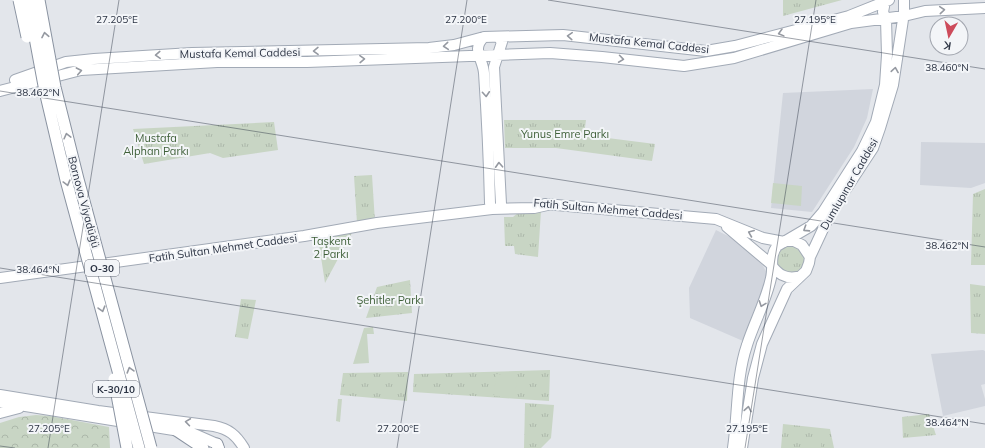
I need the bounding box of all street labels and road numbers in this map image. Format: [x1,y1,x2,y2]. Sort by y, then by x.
street label: Mustafa Kemal Caddesi [588,30,710,56]
street label: Mustafa Kemal Caddesi [180,45,300,61]
street label: Dumlupınar Caddesi [817,136,881,232]
street label: Bornova Viyadüğü [65,155,103,249]
street label: Fatih Sultan Mehmet Caddesi [533,196,683,222]
street label: Fatih Sultan Mehmet Caddesi [148,231,298,265]
road number: O-30 [85,260,119,276]
road number: K-30/10 [93,381,139,397]

